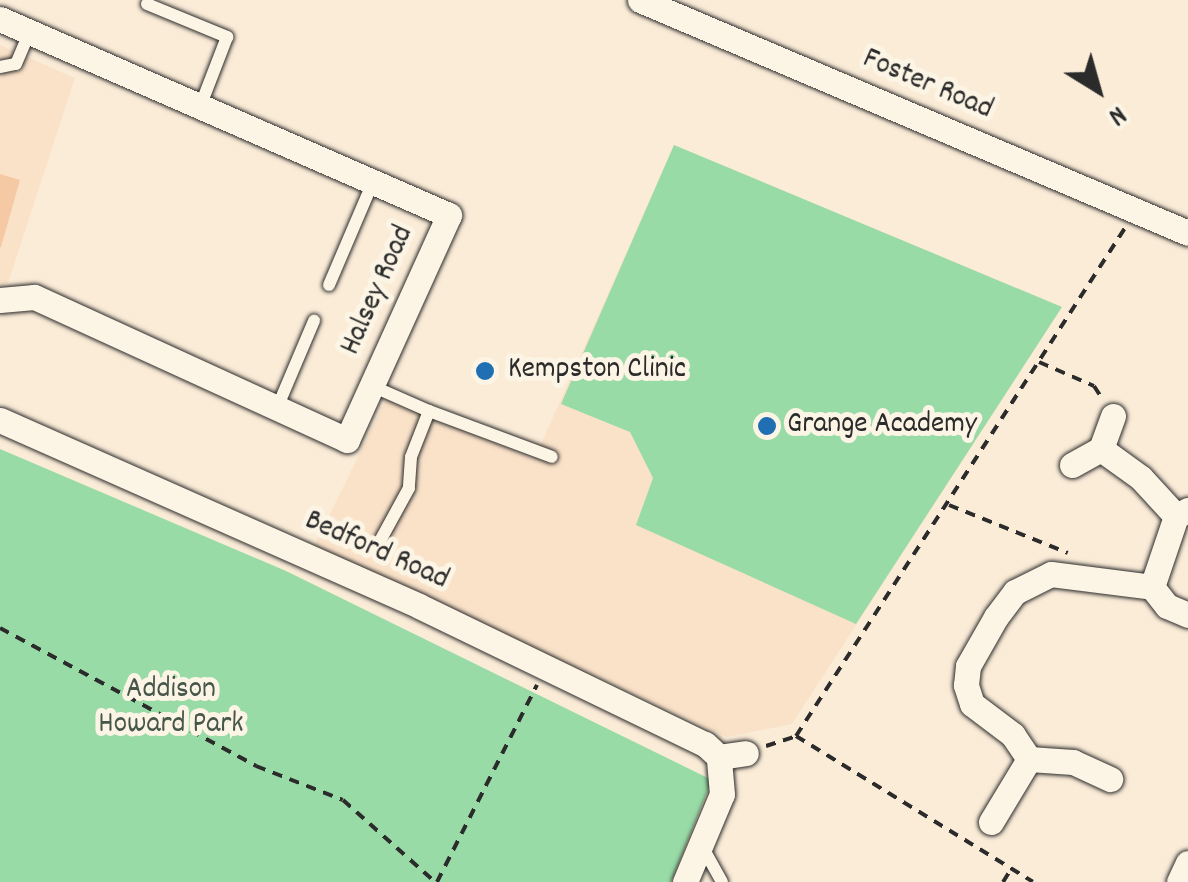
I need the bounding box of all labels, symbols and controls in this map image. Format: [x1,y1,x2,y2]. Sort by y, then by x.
north arrow [1048,40,1148,140]
street label: Foster Road [857,43,997,129]
text: N [1098,94,1134,134]
street label: Halsey Road [335,221,423,361]
place label: Kempston Clinic [508,353,686,389]
marker: Kempston Clinic [472,358,498,384]
place label: Grange Academy [787,408,977,444]
marker: Grange Academy [756,415,778,437]
street label: Bedford Road [299,504,453,600]
park label: Addison Howard Park [98,673,244,744]

